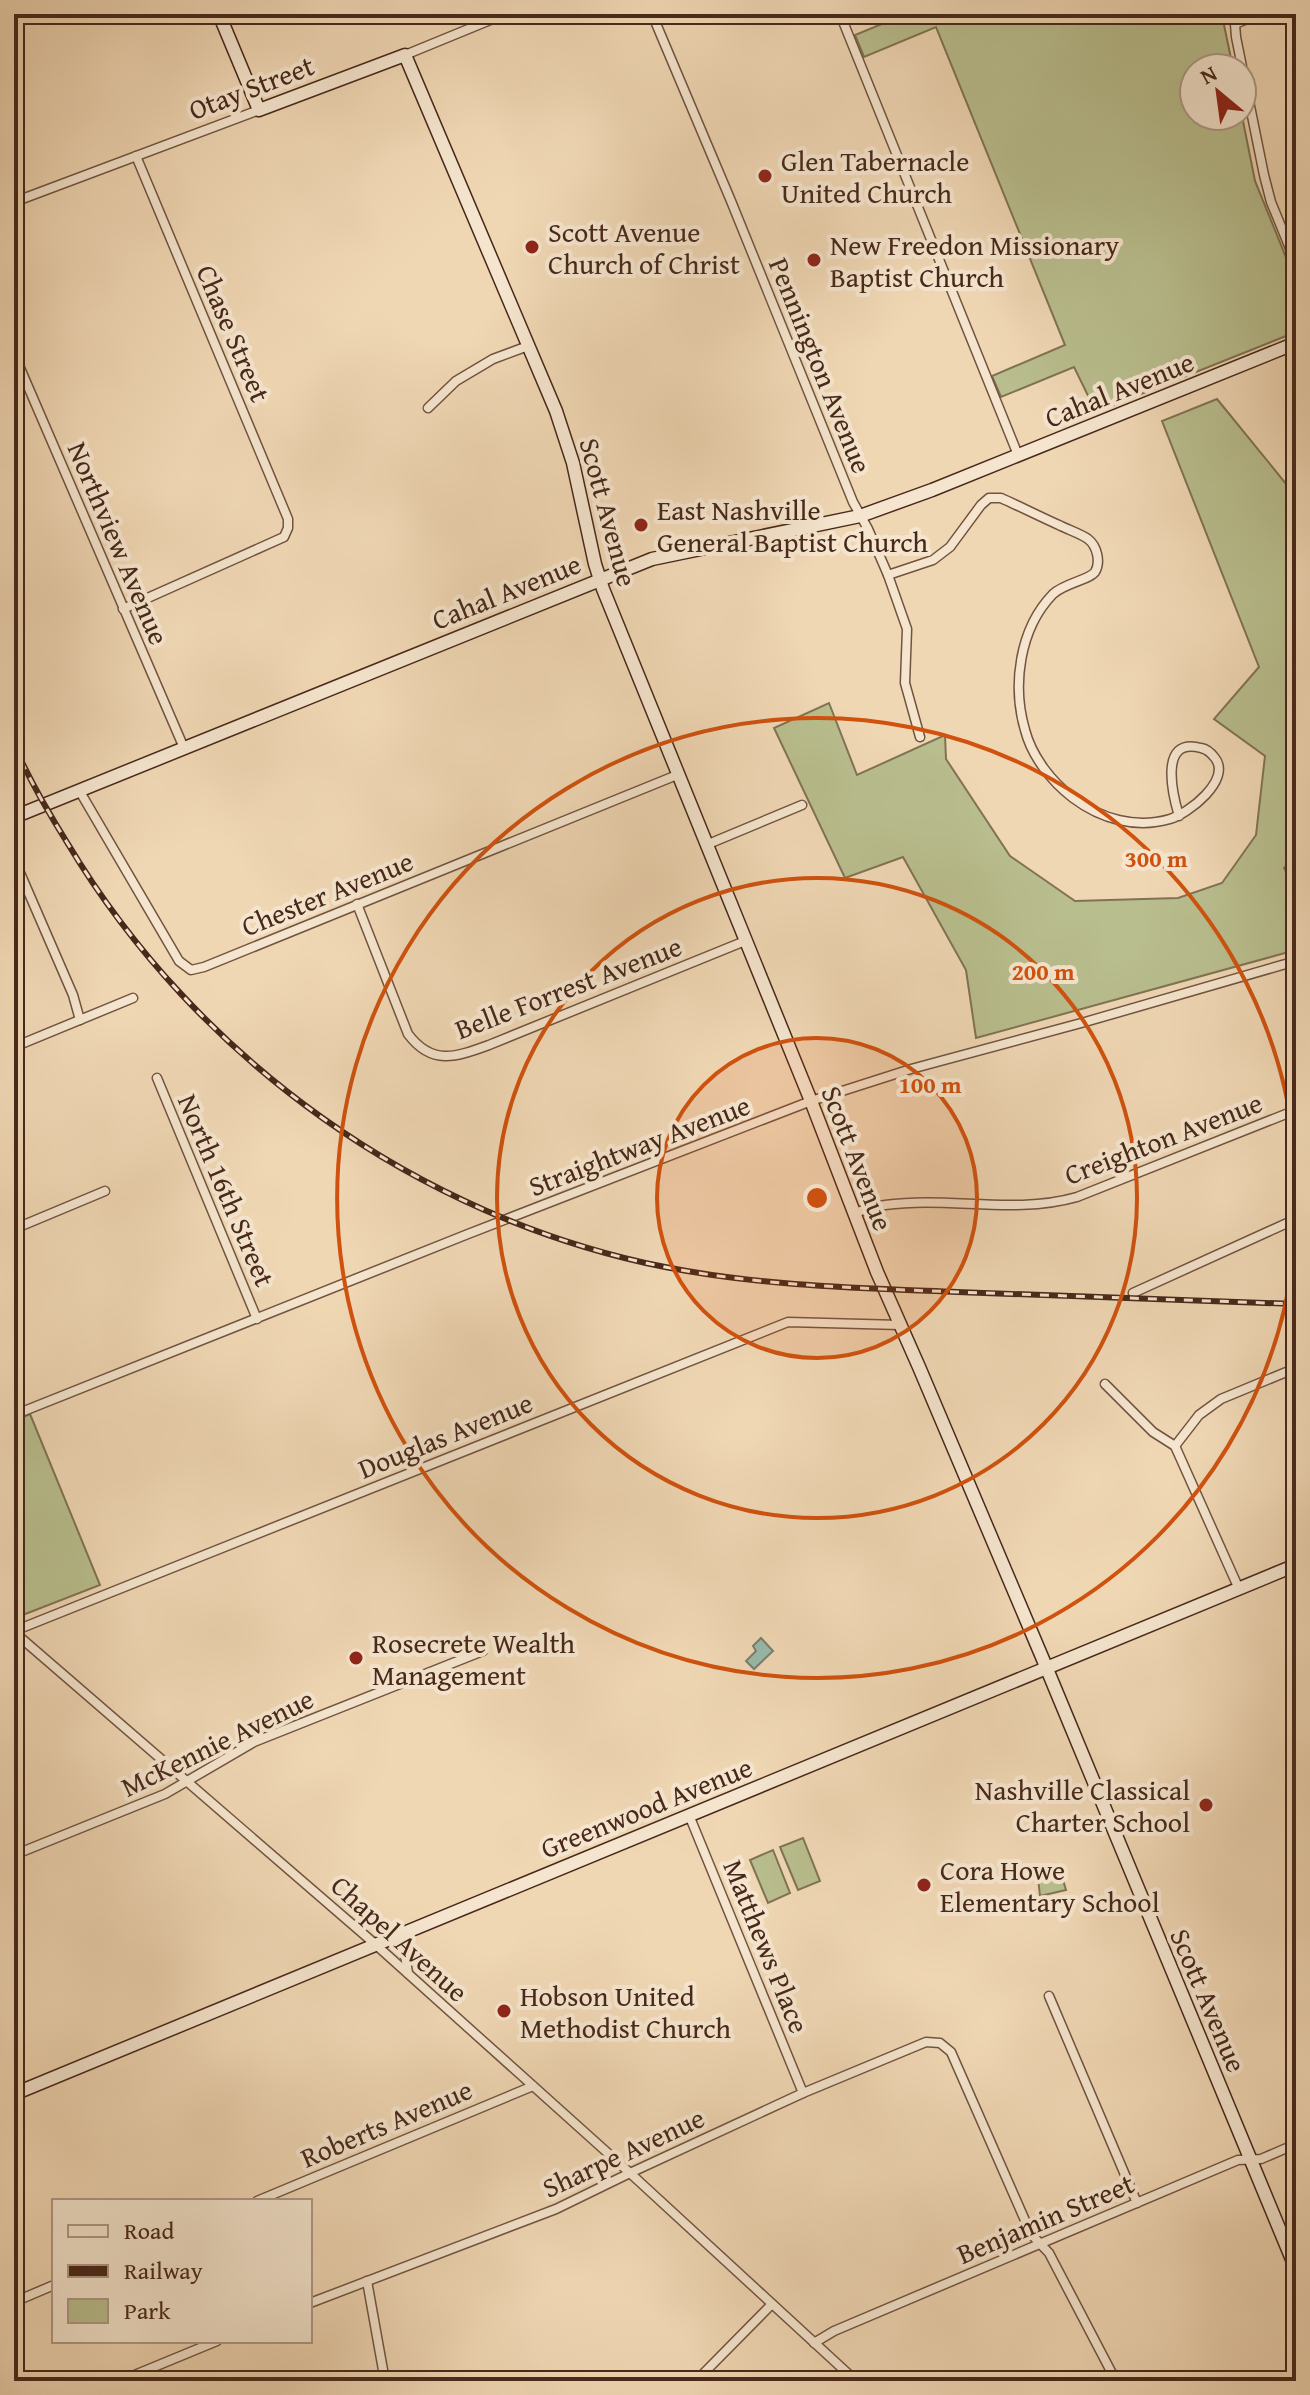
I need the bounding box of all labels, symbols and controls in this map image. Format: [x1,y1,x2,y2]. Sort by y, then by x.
street label: Otay Street [182,44,320,130]
north arrow [1178,52,1258,132]
text: N [1194,57,1223,92]
place label: Glen Tabernacle United Church [781,140,969,213]
marker: Glen Tabernacle United Church [756,167,774,185]
place label: Scott Avenue Church of Christ [548,211,740,284]
place label: New Freedon Missionary Baptist Church [830,224,1119,297]
marker: Scott Avenue Church of Christ [523,238,541,256]
street label: Pennington Avenue [759,251,883,479]
marker: New Freedon Missionary Baptist Church [805,251,823,269]
street label: Chase Street [187,258,281,408]
street label: Cahal Avenue [1038,340,1200,438]
street label: Scott Avenue [569,433,649,591]
street label: Northview Avenue [58,435,180,651]
place label: East Nashville General Baptist Church [657,489,928,562]
marker: East Nashville General Baptist Church [632,516,650,534]
street label: Cahal Avenue [425,542,587,640]
street label: Chester Avenue [235,840,419,946]
text: 300 m [1124,841,1188,876]
street label: Belle Forrest Avenue [449,925,687,1049]
text: 200 m [1011,954,1075,989]
text: 100 m [898,1067,962,1102]
street label: Scott Avenue [812,1080,904,1236]
street label: Creighton Avenue [1058,1081,1268,1195]
street label: Straightway Avenue [522,1084,756,1206]
street label: North 16th Street [168,1087,286,1293]
centre of rings [803,1184,831,1212]
street label: Douglas Avenue [352,1381,538,1489]
place label: Rosecrete Wealth Management [372,1622,575,1695]
marker: Rosecrete Wealth Management [347,1649,365,1667]
street label: McKennie Avenue [114,1678,320,1806]
street label: Greenwood Avenue [534,1746,758,1868]
place label: Nashville Classical Charter School [975,1769,1190,1842]
marker: Nashville Classical Charter School [1197,1796,1215,1814]
place label: Cora Howe Elementary School [940,1849,1160,1922]
street label: Matthews Place [714,1853,820,2039]
street label: Chapel Avenue [322,1865,478,2011]
marker: Cora Howe Elementary School [915,1876,933,1894]
street label: Scott Avenue [1160,1922,1258,2078]
place label: Hobson United Methodist Church [520,1975,731,2048]
marker: Hobson United Methodist Church [495,2002,513,2020]
street label: Roberts Avenue [294,2068,478,2178]
street label: Sharpe Avenue [535,2097,711,2207]
street label: Benjamin Street [950,2162,1140,2274]
legend [52,2199,312,2343]
text: Road [124,2213,174,2248]
text: Railway [124,2253,203,2288]
text: Park [124,2293,171,2328]

